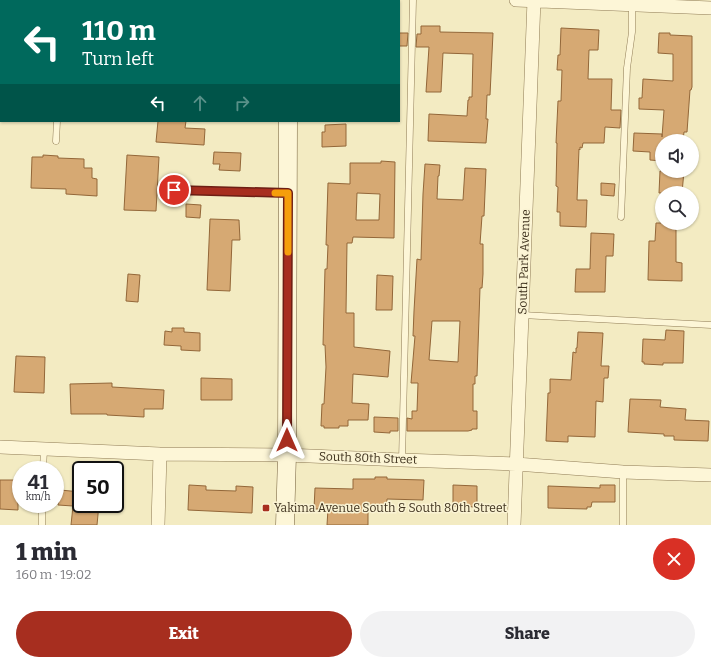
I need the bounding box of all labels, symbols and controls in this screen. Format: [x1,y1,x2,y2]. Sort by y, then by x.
text: 110 m [82,14,156,47]
icon: left [16,16,68,68]
text: Turn left [82,48,154,70]
icon: left [147,92,169,114]
icon: ahead [189,92,211,114]
icon: right [231,92,253,114]
map controls [655,134,699,230]
button: sound [655,134,699,178]
pin [157,173,191,207]
icon: arrive [163,179,185,201]
button: search [655,186,699,230]
street label: South Park Avenue [515,209,533,315]
position arrow [266,419,308,461]
street label: South 80th Street [319,449,418,467]
speed limit sign: 50 [72,461,124,513]
text: 41 [28,470,48,494]
text: km/h [26,491,50,503]
place label: Yakima Avenue South & South 80th Street [274,501,508,515]
marker: Yakima Avenue South & South 80th Street [261,503,271,513]
text: 1 min [16,538,77,566]
button: close [653,538,695,580]
text: 160 m · 19:02 [16,567,91,582]
button: Exit [16,611,352,657]
button: Share [360,611,695,657]

